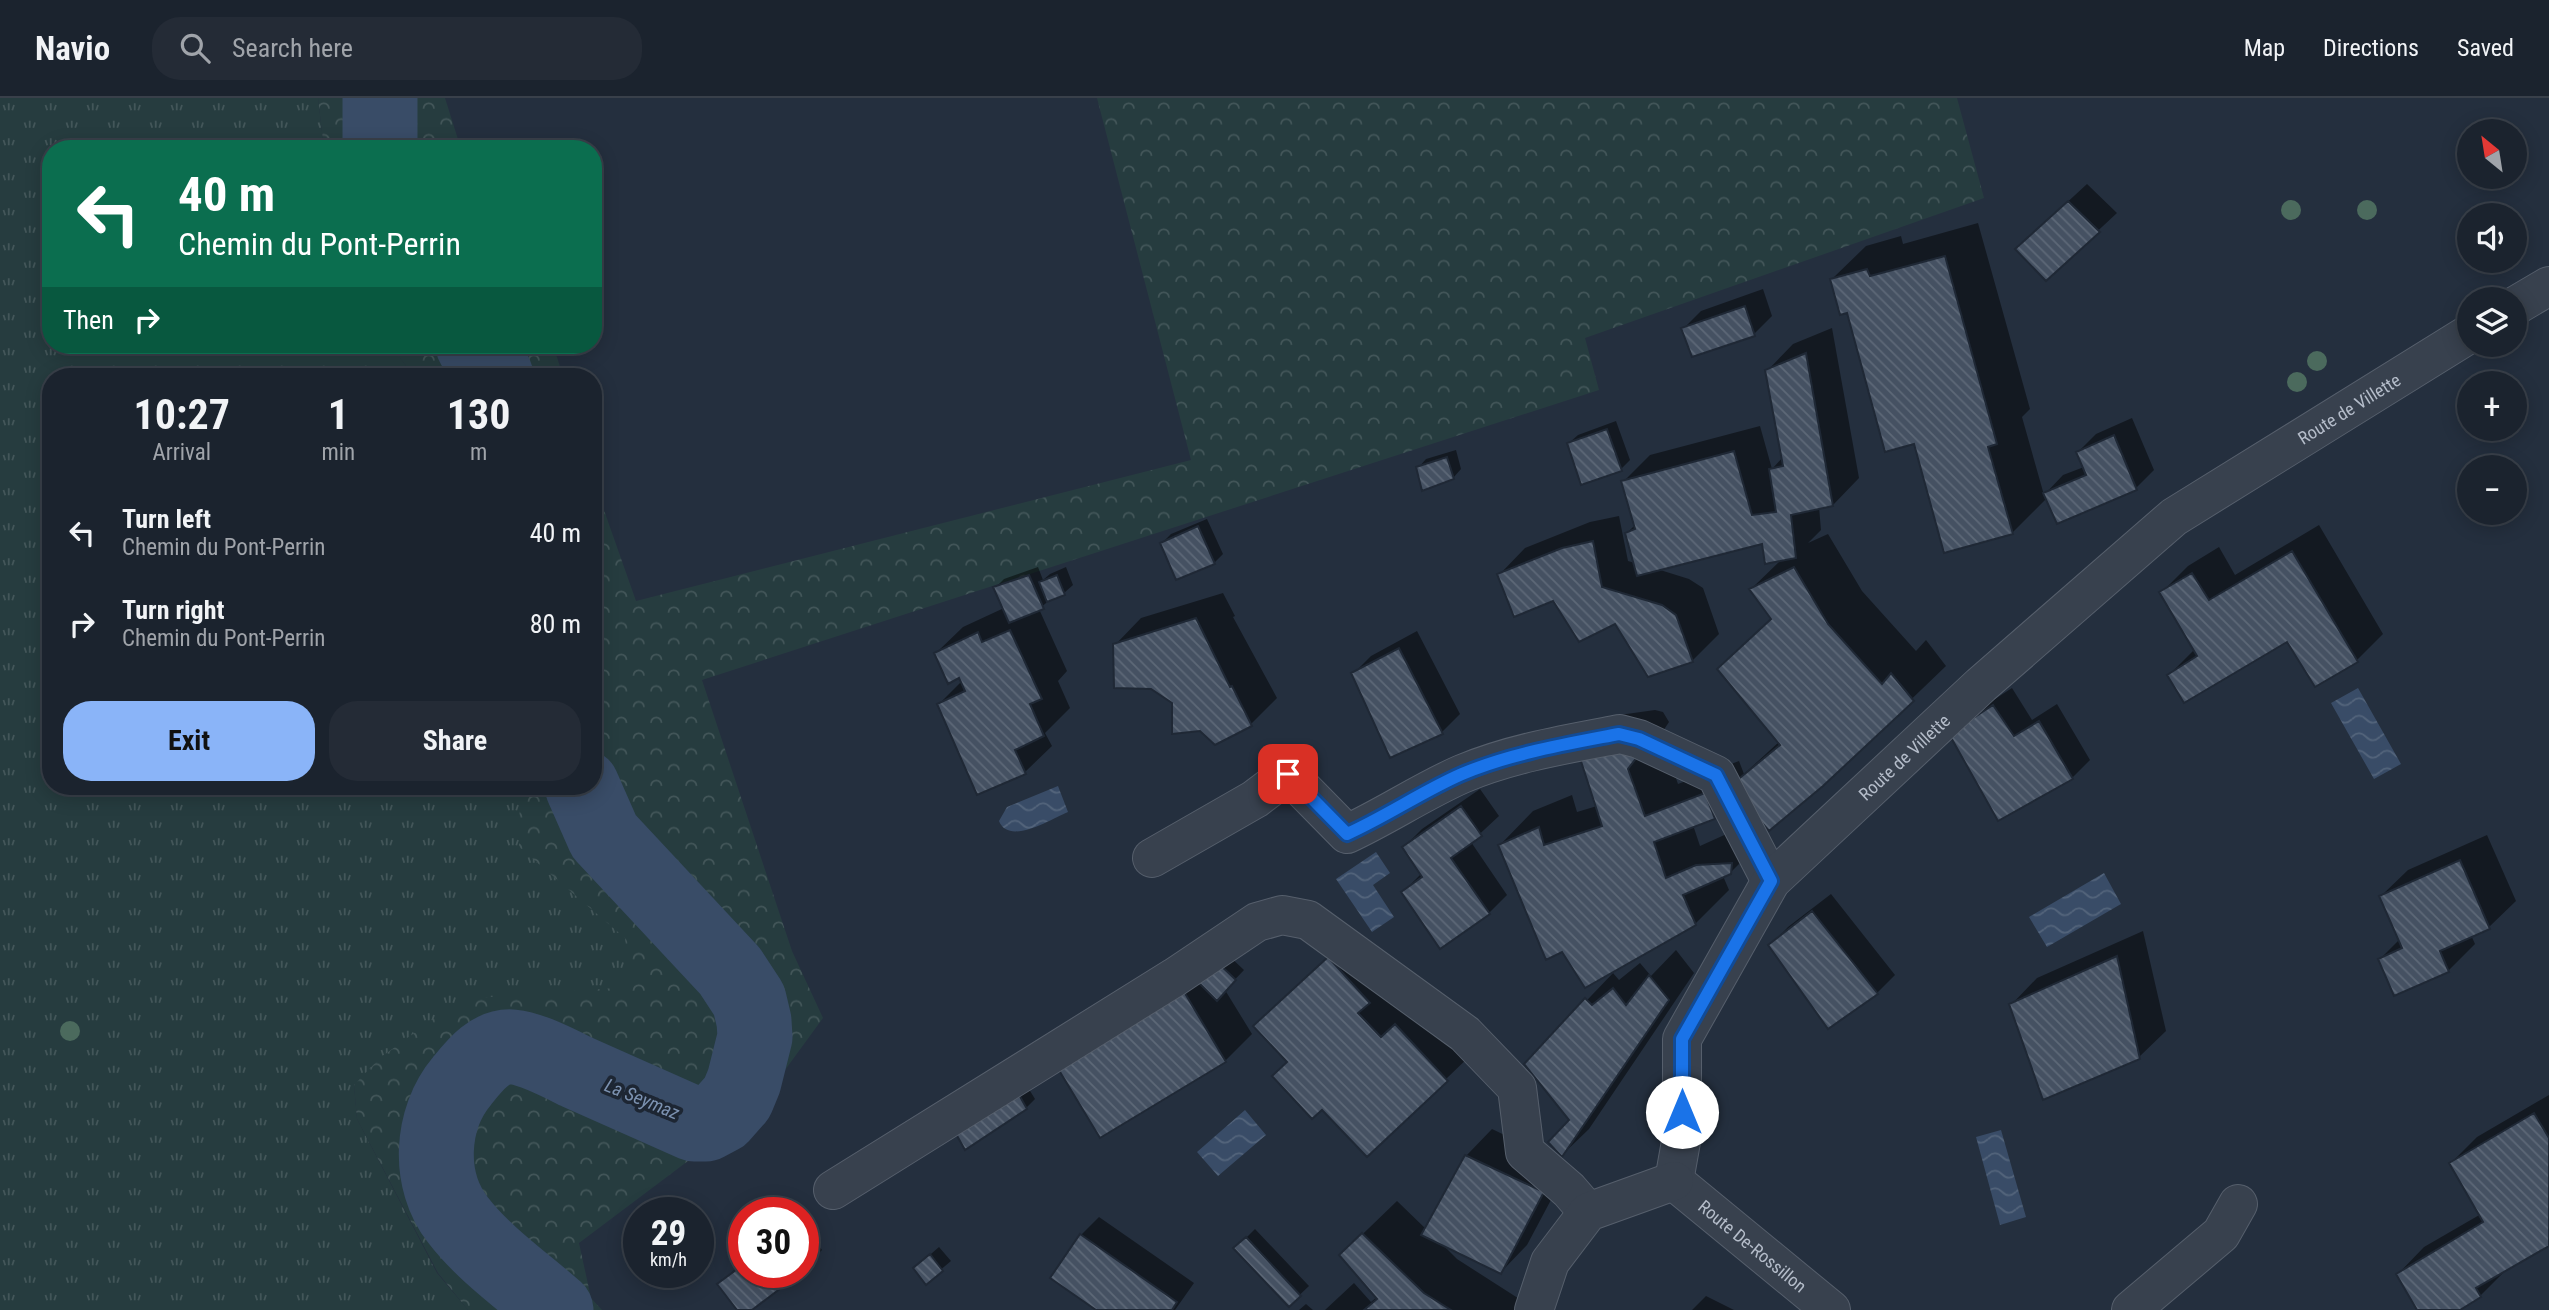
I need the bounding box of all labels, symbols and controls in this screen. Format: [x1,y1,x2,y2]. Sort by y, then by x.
search box [152,17,642,80]
text: Navio [35,29,110,68]
icon: search [176,29,214,67]
text: Search here [232,33,353,63]
text: Map [2244,34,2285,62]
text: Directions [2323,34,2419,62]
text: Saved [2457,34,2514,62]
north arrow [2457,119,2527,189]
map controls [2457,119,2527,525]
text: 40 m [178,166,275,223]
icon: left [63,168,154,259]
button: sound [2457,203,2527,273]
text: Chemin du Pont-Perrin [178,225,461,263]
button: layers [2457,287,2527,357]
icon: right [128,301,166,339]
text: Then [63,305,114,335]
street label: Route de Villette [2294,369,2404,448]
button: + [2457,371,2527,441]
text: 10:27 [134,390,230,439]
text: 1 [328,390,349,439]
text: 130 [447,390,510,439]
text: Arrival [152,439,211,466]
text: min [321,439,355,466]
text: m [470,439,487,466]
button: − [2457,455,2527,525]
text: Turn left [122,504,211,534]
icon: left [63,514,101,552]
text: 40 m [530,518,581,548]
text: Chemin du Pont-Perrin [122,534,325,561]
text: Turn right [122,595,224,625]
icon: right [63,605,101,643]
text: 80 m [530,609,581,639]
text: Chemin du Pont-Perrin [122,625,325,652]
button: Exit [63,701,315,781]
button: Share [329,701,581,781]
street label: Route de Villette [1854,709,1954,804]
pin [1258,744,1318,804]
icon: arrive [1269,755,1307,793]
water label: La Seymaz [601,1074,683,1124]
position arrow [1645,1075,1719,1149]
street label: Route De-Rossillon [1695,1195,1811,1296]
speed limit sign: 30 [728,1197,819,1288]
text: 29 [651,1213,686,1254]
text: km/h [650,1249,687,1270]

